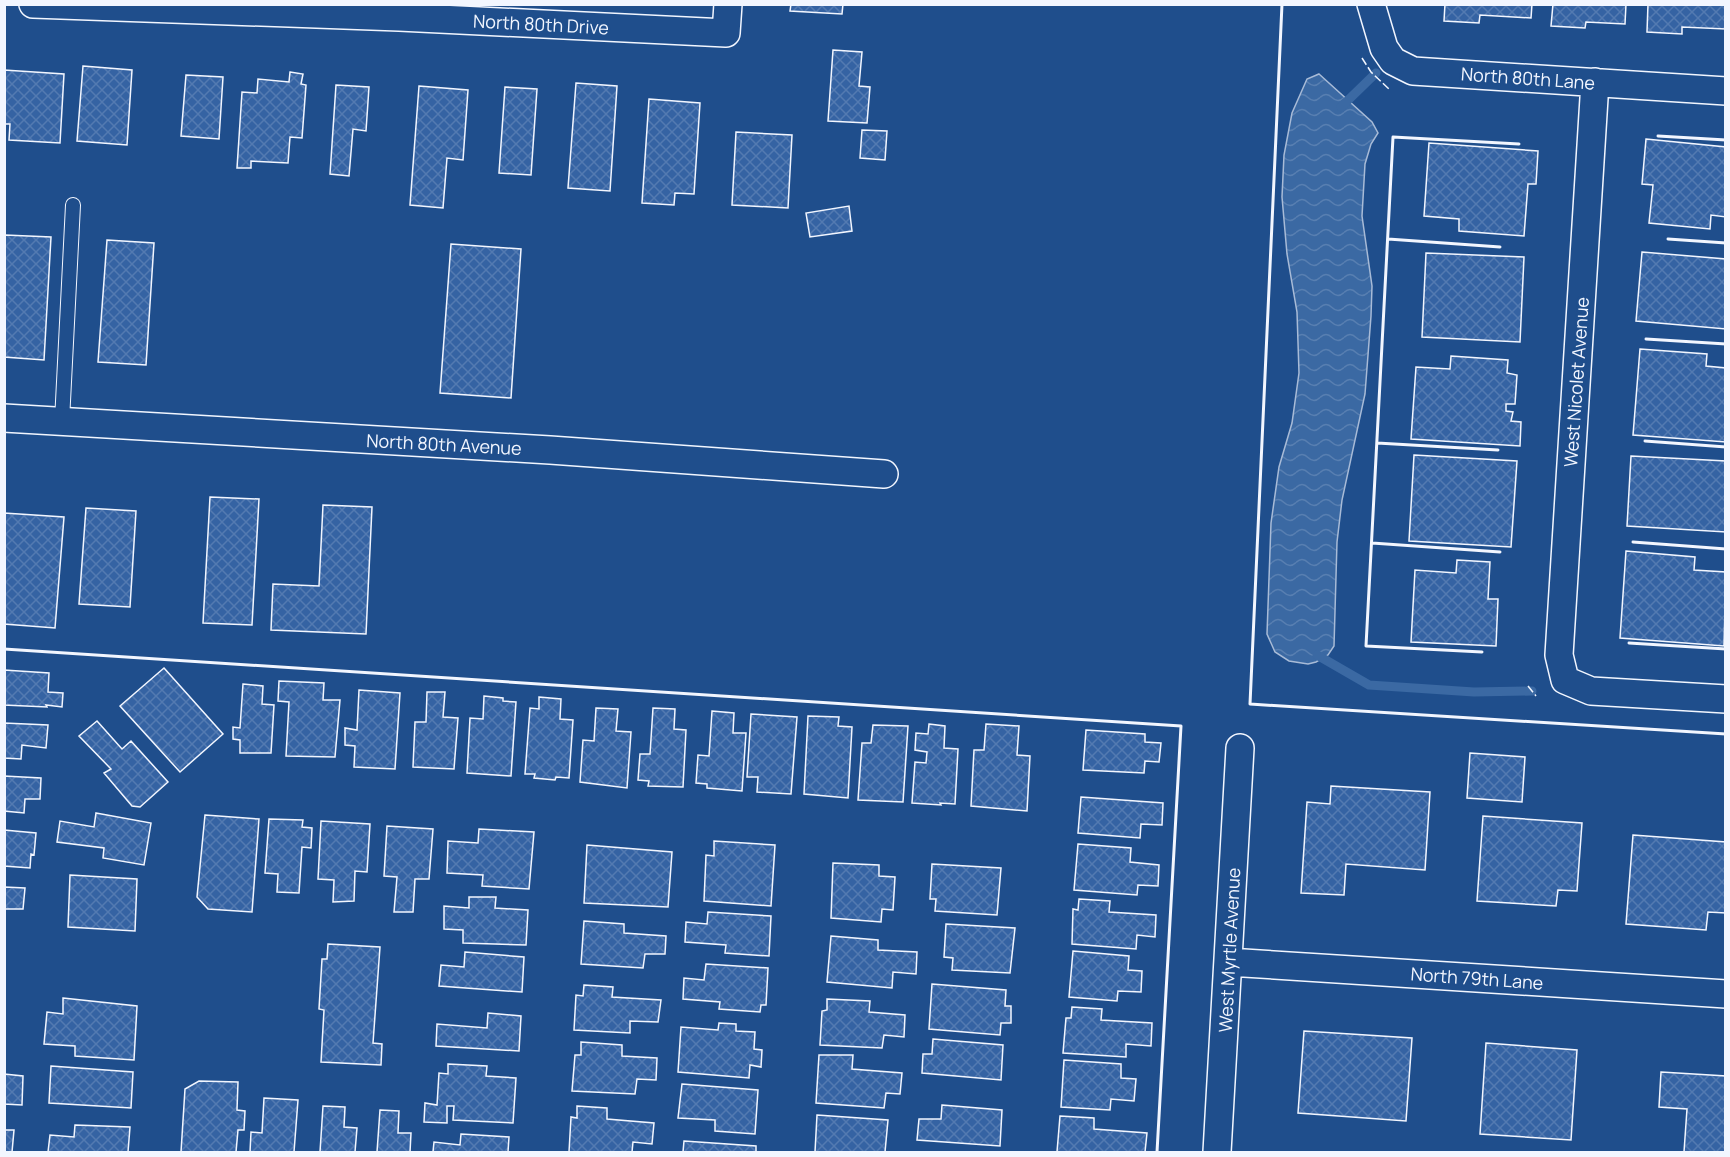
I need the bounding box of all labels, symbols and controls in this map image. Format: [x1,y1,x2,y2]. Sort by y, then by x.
street label: North 80th Drive [472,8,610,40]
street label: North 80th Lane [1460,61,1596,95]
street label: West Nicolet Avenue [1558,296,1594,468]
street label: North 80th Avenue [366,428,522,460]
street label: West Myrtle Avenue [1213,867,1245,1033]
street label: North 79th Lane [1410,961,1544,995]

